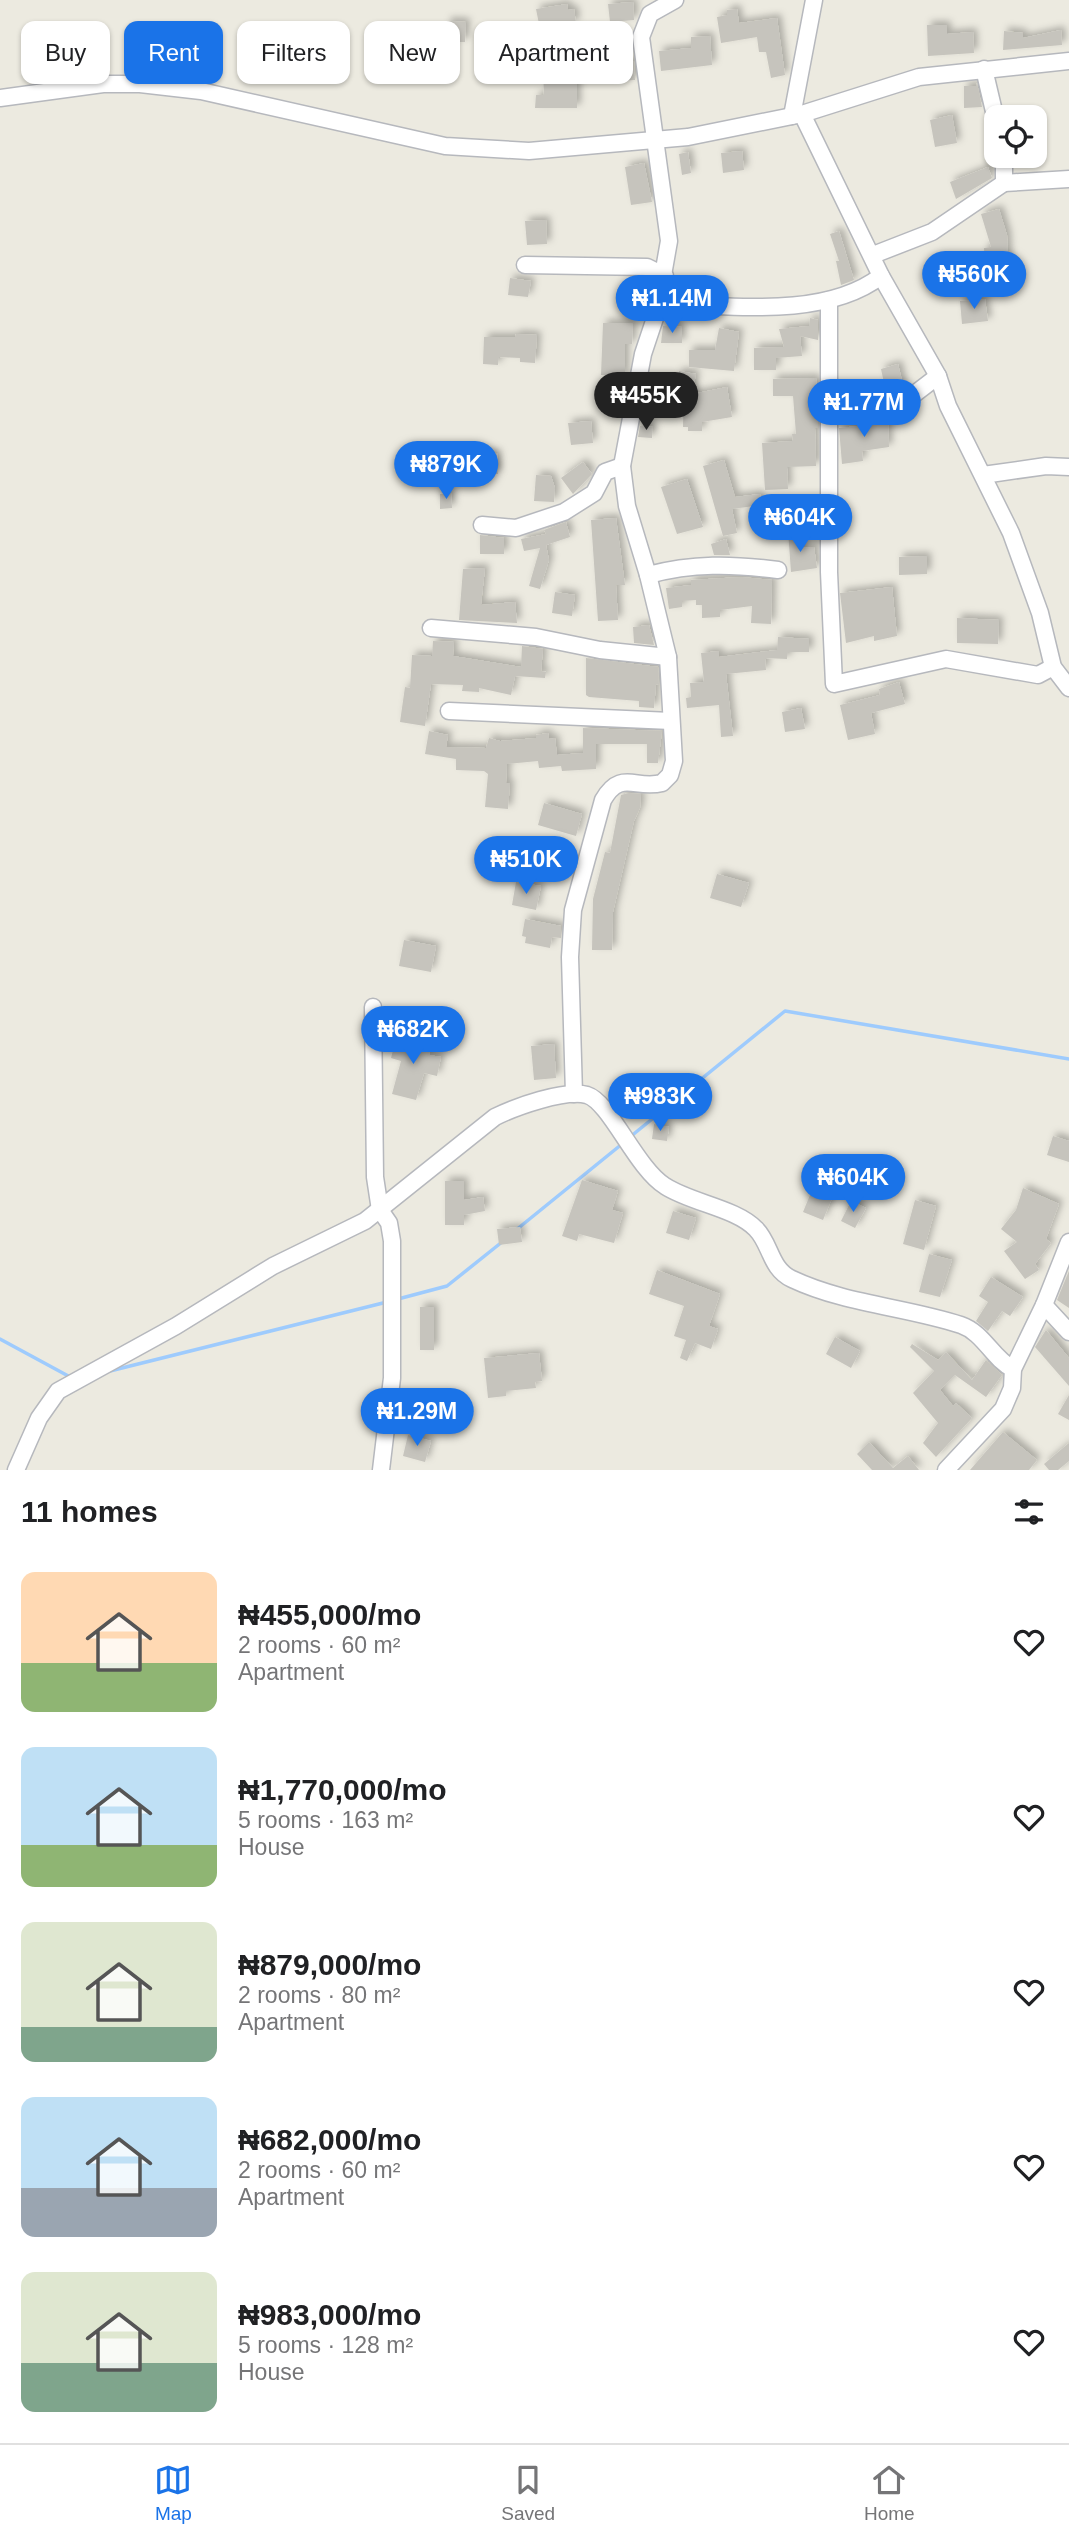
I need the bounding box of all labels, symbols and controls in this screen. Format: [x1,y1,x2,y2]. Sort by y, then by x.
chip: Buy [21,21,110,84]
chip: Rent [124,21,223,84]
chip: Filters [237,21,350,84]
chip: New [364,21,460,84]
chip: Apartment [474,21,633,84]
map controls [984,105,1047,168]
button: locate [984,105,1047,168]
pin: ₦560K [925,252,1023,311]
text: ₦560K [938,261,1010,287]
pin: ₦1.14M [615,276,729,335]
text: ₦1.14M [632,285,712,311]
pin: ₦455K [597,372,695,432]
pin: ₦1.77M [807,380,921,439]
text: ₦455K [610,382,682,408]
text: ₦1.77M [824,389,904,415]
pin: ₦879K [397,442,495,501]
text: ₦879K [410,451,482,477]
pin: ₦604K [751,494,849,554]
text: ₦604K [764,504,836,530]
pin: ₦510K [477,836,575,896]
text: ₦510K [490,846,562,872]
pin: ₦682K [364,1006,462,1066]
text: ₦682K [377,1016,449,1042]
pin: ₦983K [611,1074,709,1133]
text: ₦983K [624,1083,696,1109]
pin: ₦604K [804,1154,902,1214]
text: ₦604K [817,1164,889,1190]
pin: ₦1.29M [360,1388,474,1448]
text: ₦1.29M [377,1398,457,1424]
icon: filters [1010,1493,1048,1531]
text: 11 homes [21,1495,158,1528]
text: ₦455,000/mo [238,1598,421,1631]
icon: home [77,1600,161,1684]
icon: heart [1010,1623,1048,1661]
text: 2 rooms · 60 m² [238,1632,400,1658]
text: Apartment [238,1659,344,1685]
text: ₦1,770,000/mo [238,1773,446,1806]
icon: home [77,1775,161,1859]
icon: heart [1010,1798,1048,1836]
text: 5 rooms · 163 m² [238,1807,413,1833]
text: House [238,1834,304,1860]
text: ₦879,000/mo [238,1948,421,1981]
icon: home [77,1950,161,2034]
icon: heart [1010,1973,1048,2011]
text: 2 rooms · 80 m² [238,1982,400,2008]
text: Apartment [238,2009,344,2035]
text: ₦682,000/mo [238,2123,421,2156]
icon: home [77,2125,161,2209]
icon: heart [1010,2148,1048,2186]
text: 2 rooms · 60 m² [238,2157,400,2183]
text: Apartment [238,2184,344,2210]
text: ₦983,000/mo [238,2298,421,2331]
icon: home [77,2300,161,2384]
icon: heart [1010,2323,1048,2361]
text: 5 rooms · 128 m² [238,2332,413,2358]
text: House [238,2359,304,2385]
tab: Map [154,2461,192,2525]
tab: Saved [501,2461,555,2525]
tab: Home [864,2461,915,2525]

